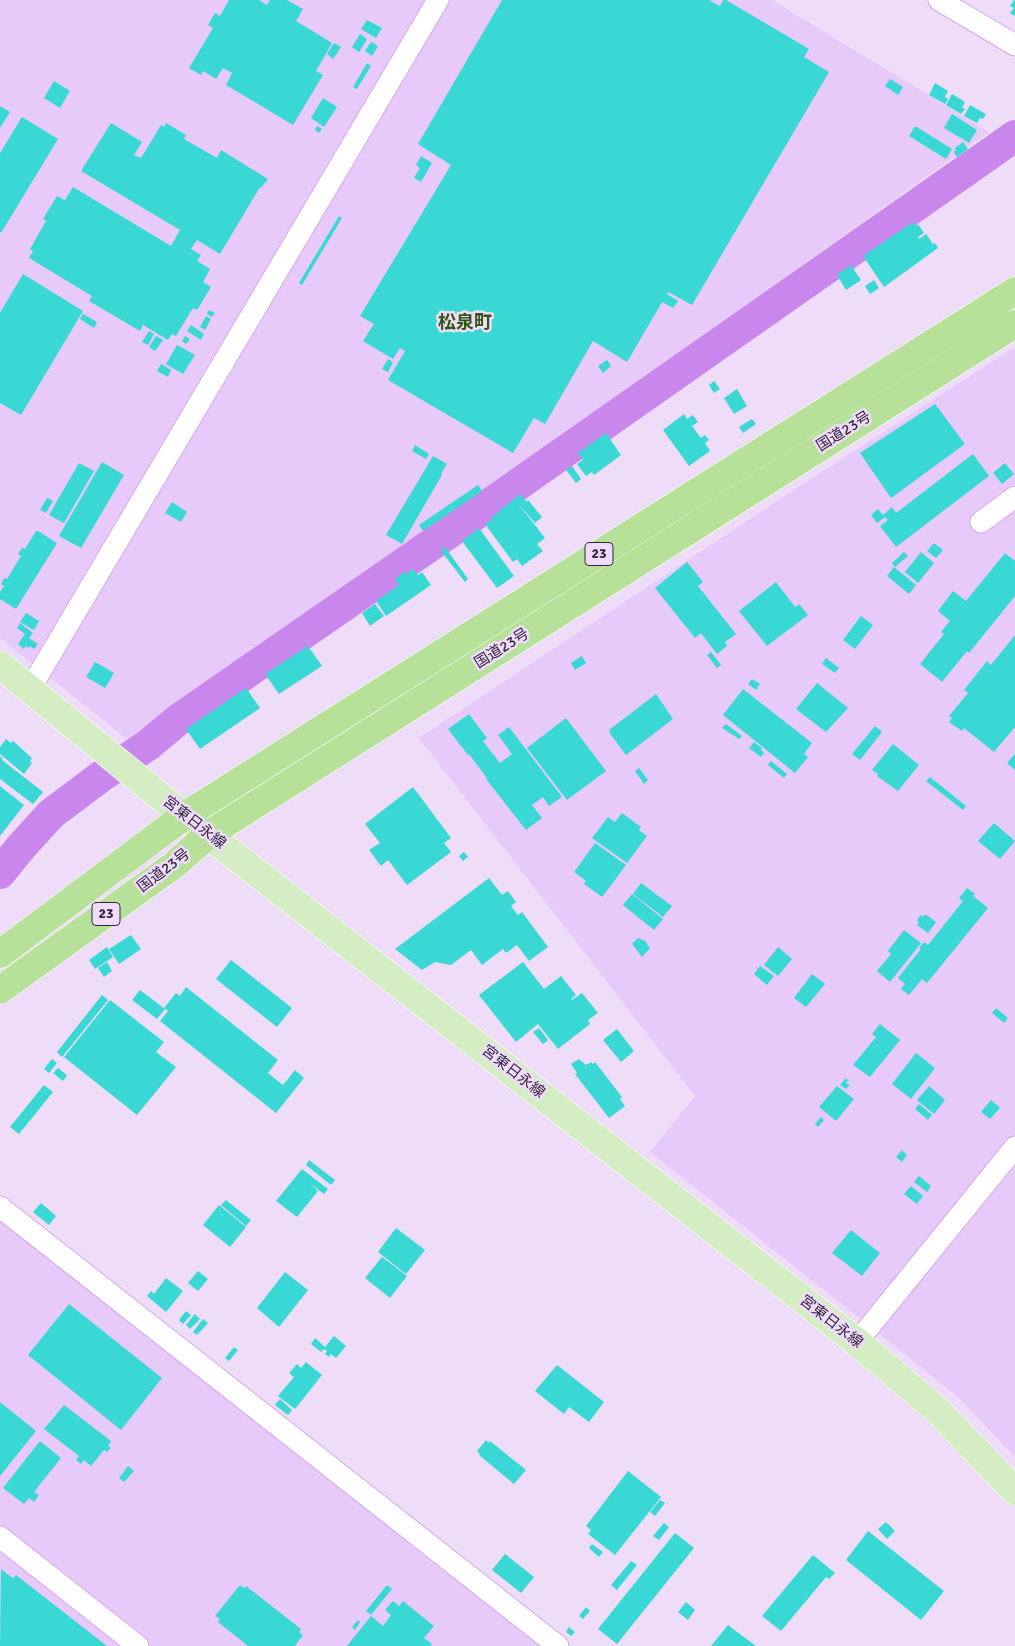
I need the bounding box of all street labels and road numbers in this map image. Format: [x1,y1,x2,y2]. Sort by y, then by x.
street label: 国道23号 [813,408,875,456]
road number: 23 [585,542,613,566]
street label: 国道23号 [471,625,533,673]
street label: 宮東日永線 [159,793,229,853]
street label: 国道23号 [134,845,194,897]
road number: 23 [92,902,120,926]
street label: 宮東日永線 [478,1042,548,1102]
street label: 宮東日永線 [796,1292,866,1352]

